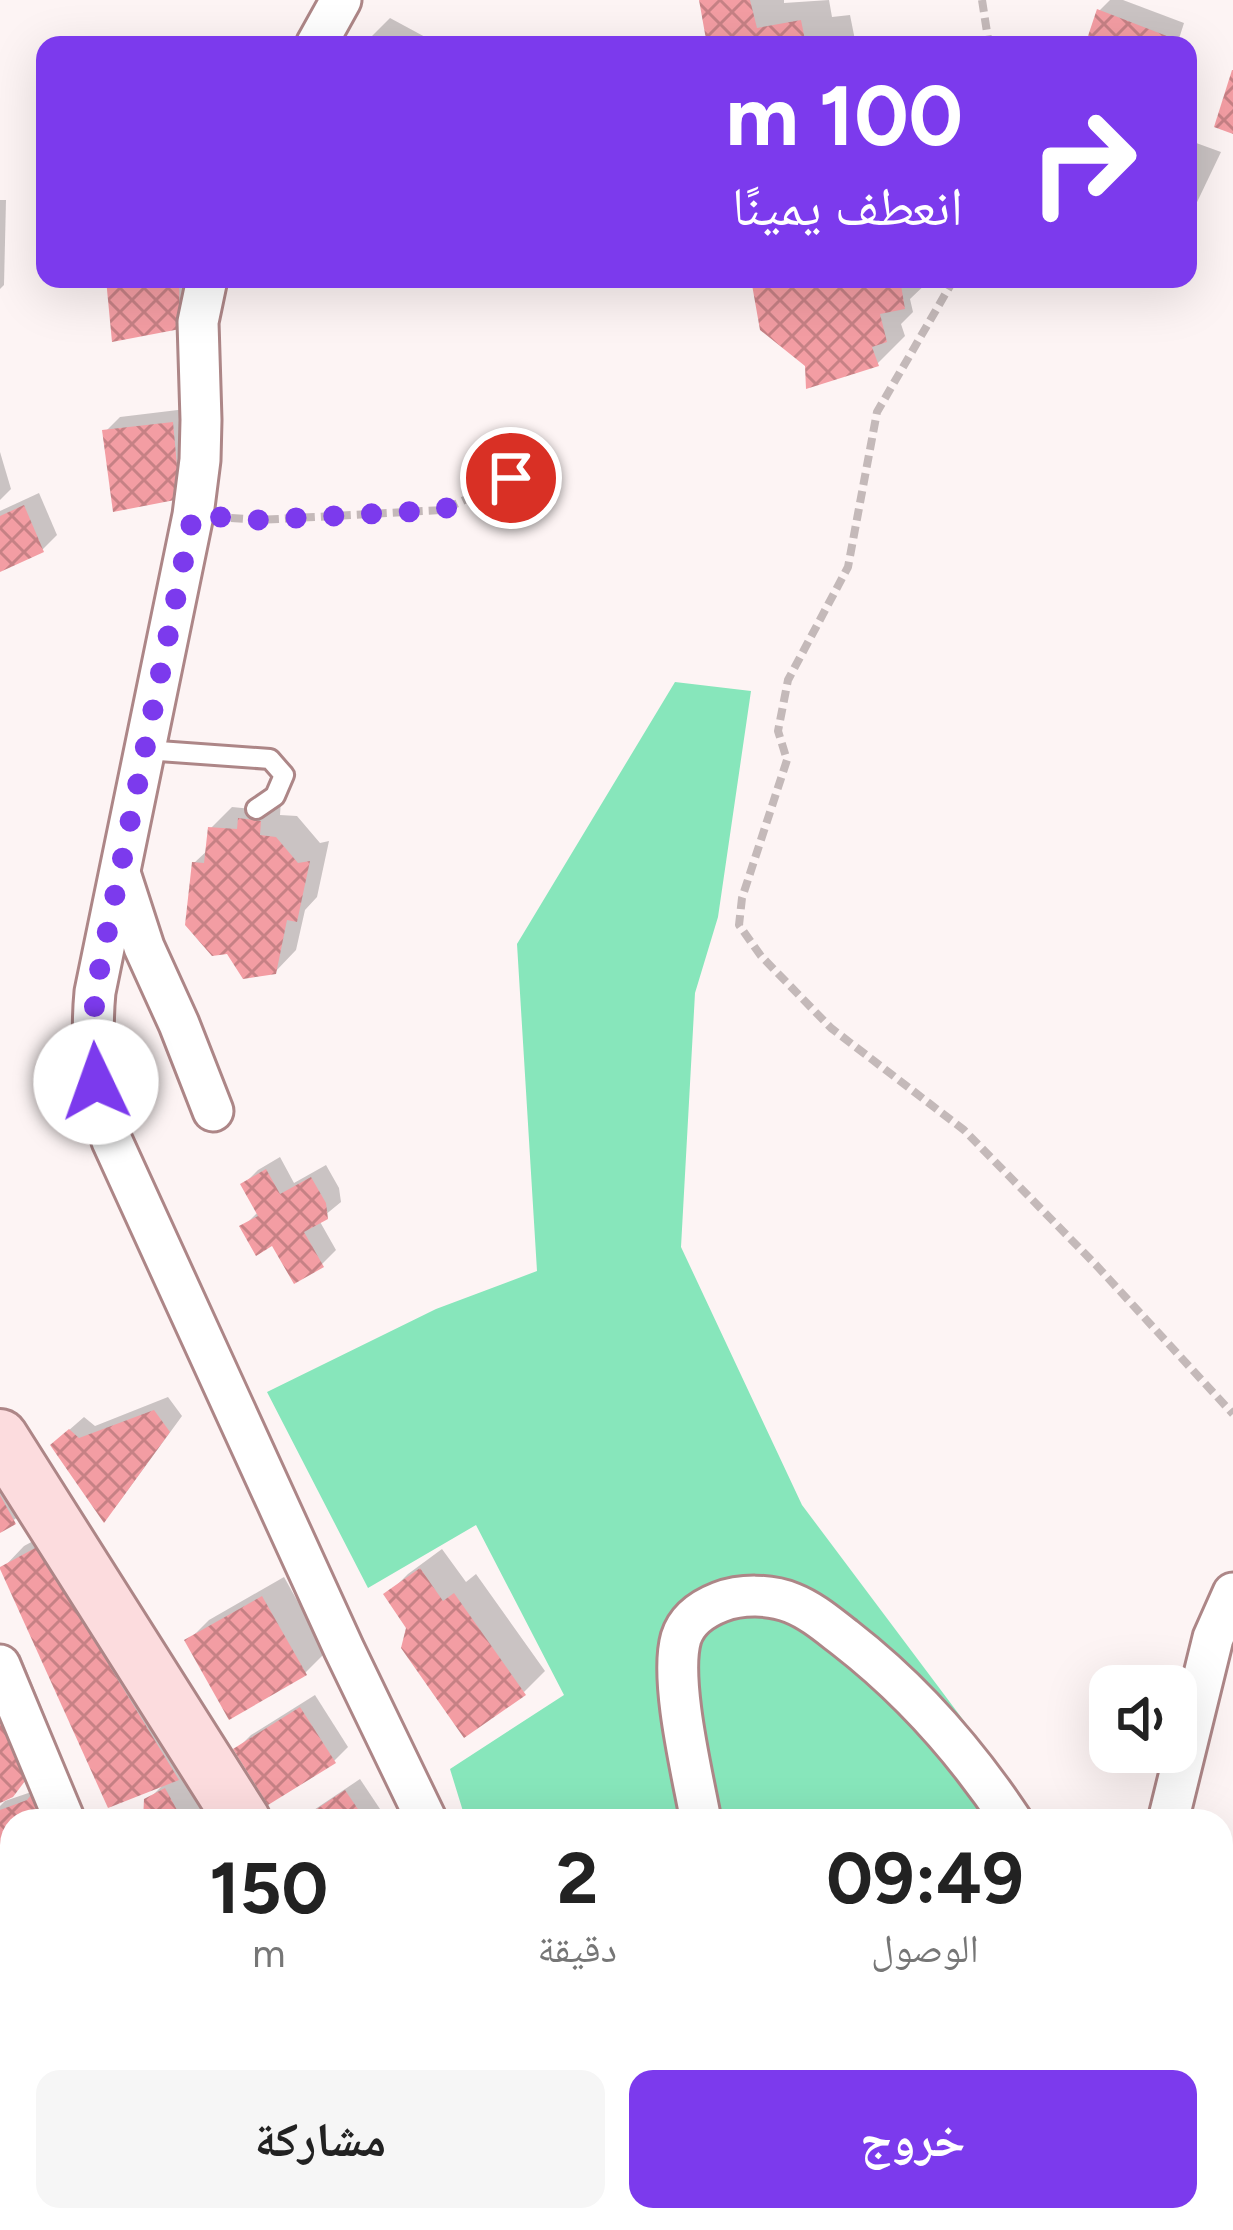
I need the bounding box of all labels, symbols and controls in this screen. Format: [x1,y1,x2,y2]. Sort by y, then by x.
text: 100 m [725,65,963,166]
icon: right [1005,84,1161,240]
text: انعطف يمينًا [732,174,963,239]
pin [460,427,562,529]
icon: arrive [478,445,544,511]
position arrow [33,1019,159,1145]
map controls [1089,1665,1197,1773]
button: sound [1089,1665,1197,1773]
text: 2 [556,1835,598,1921]
text: 09:49 [826,1835,1024,1921]
text: 150 [209,1845,328,1931]
text: دقيقة [538,1925,617,1972]
text: الوصول [871,1925,979,1972]
text: m [252,1930,285,1977]
button: مشاركة [36,2070,605,2208]
button: خروج [629,2070,1197,2208]

